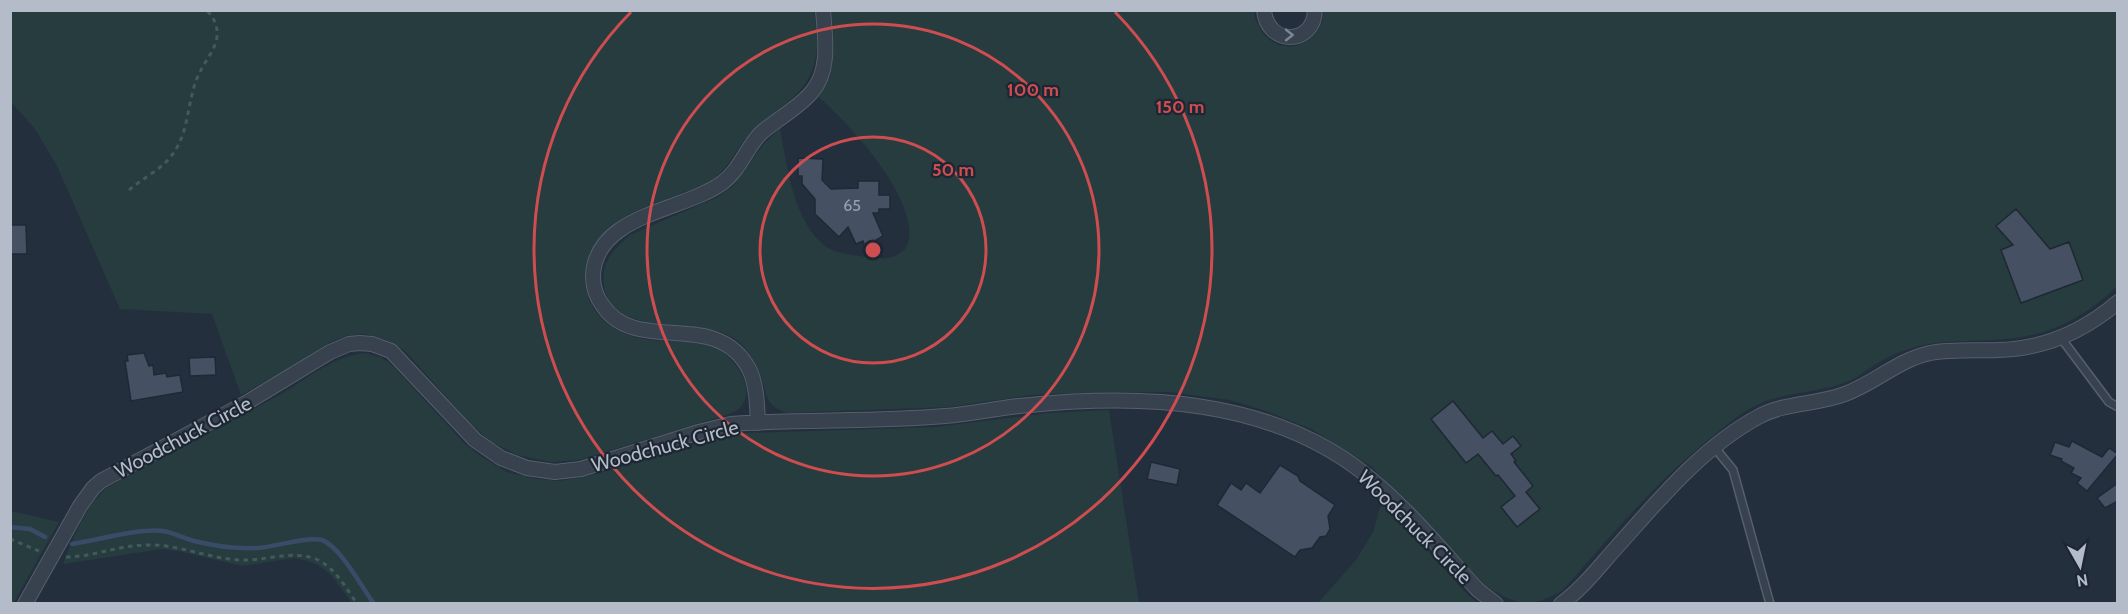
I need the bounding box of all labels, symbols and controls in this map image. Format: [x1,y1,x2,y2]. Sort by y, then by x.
one-way arrow [1285,29,1294,41]
text: 100 m [1007,79,1059,101]
text: 150 m [1156,96,1204,118]
text: 50 m [932,159,974,181]
house number: 65 [843,196,861,215]
centre of rings [863,240,883,260]
street label: Woodchuck Circle [111,391,255,483]
street label: Woodchuck Circle [589,415,741,477]
street label: Woodchuck Circle [1353,465,1477,589]
north arrow [2050,536,2110,596]
text: N [2075,570,2089,591]

